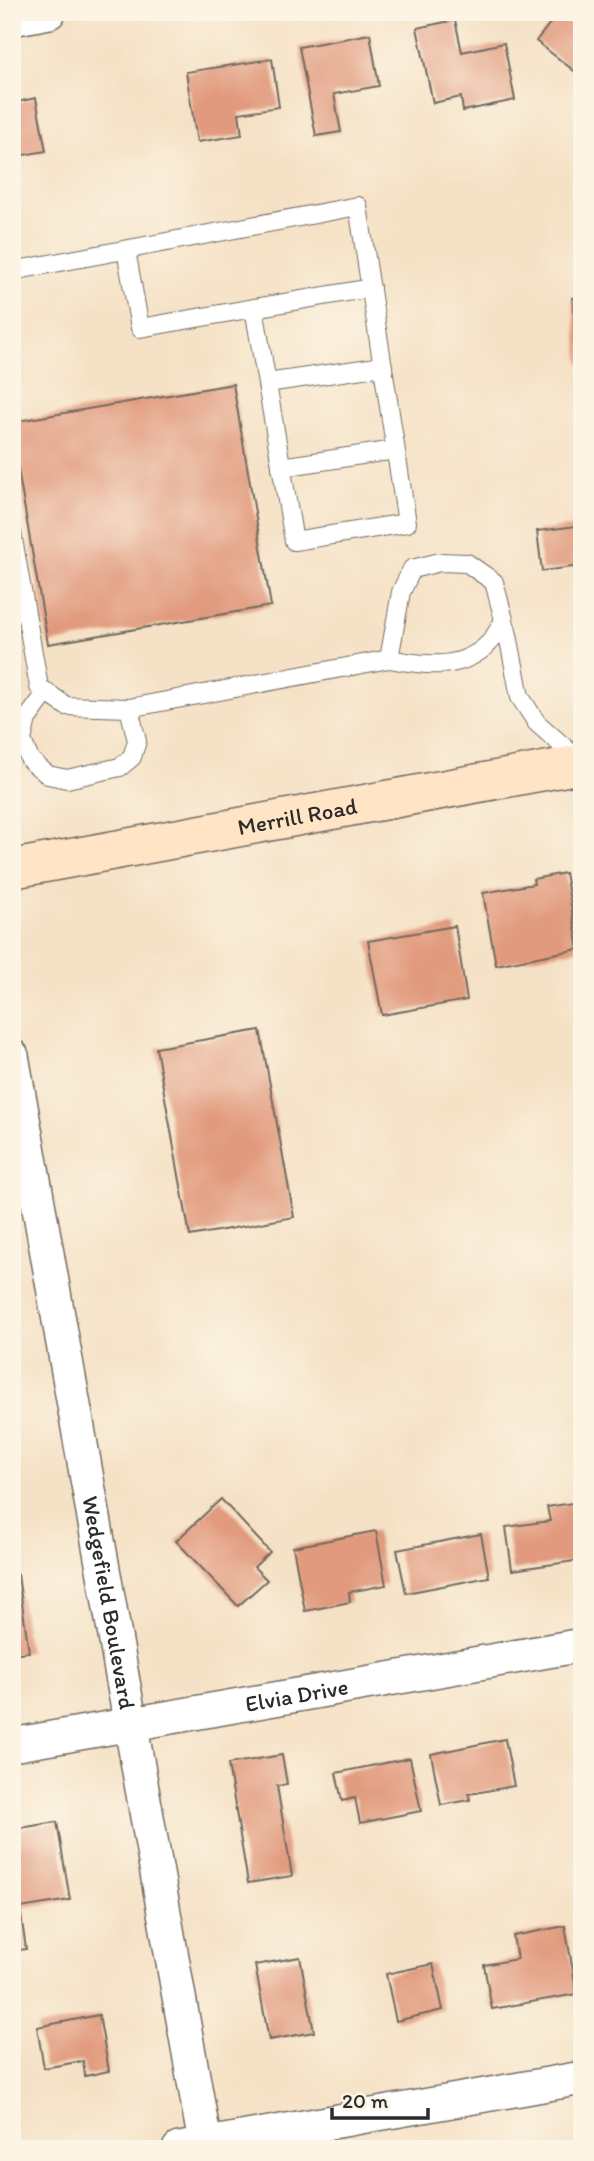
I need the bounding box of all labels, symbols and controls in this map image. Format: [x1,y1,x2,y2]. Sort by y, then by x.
street label: Merrill Road [235,792,359,841]
street label: Wedgefield Boulevard [76,1494,142,1711]
street label: Elvia Drive [243,1672,350,1718]
scale bar [332,2077,428,2121]
text: 20 m [342,2088,389,2113]

